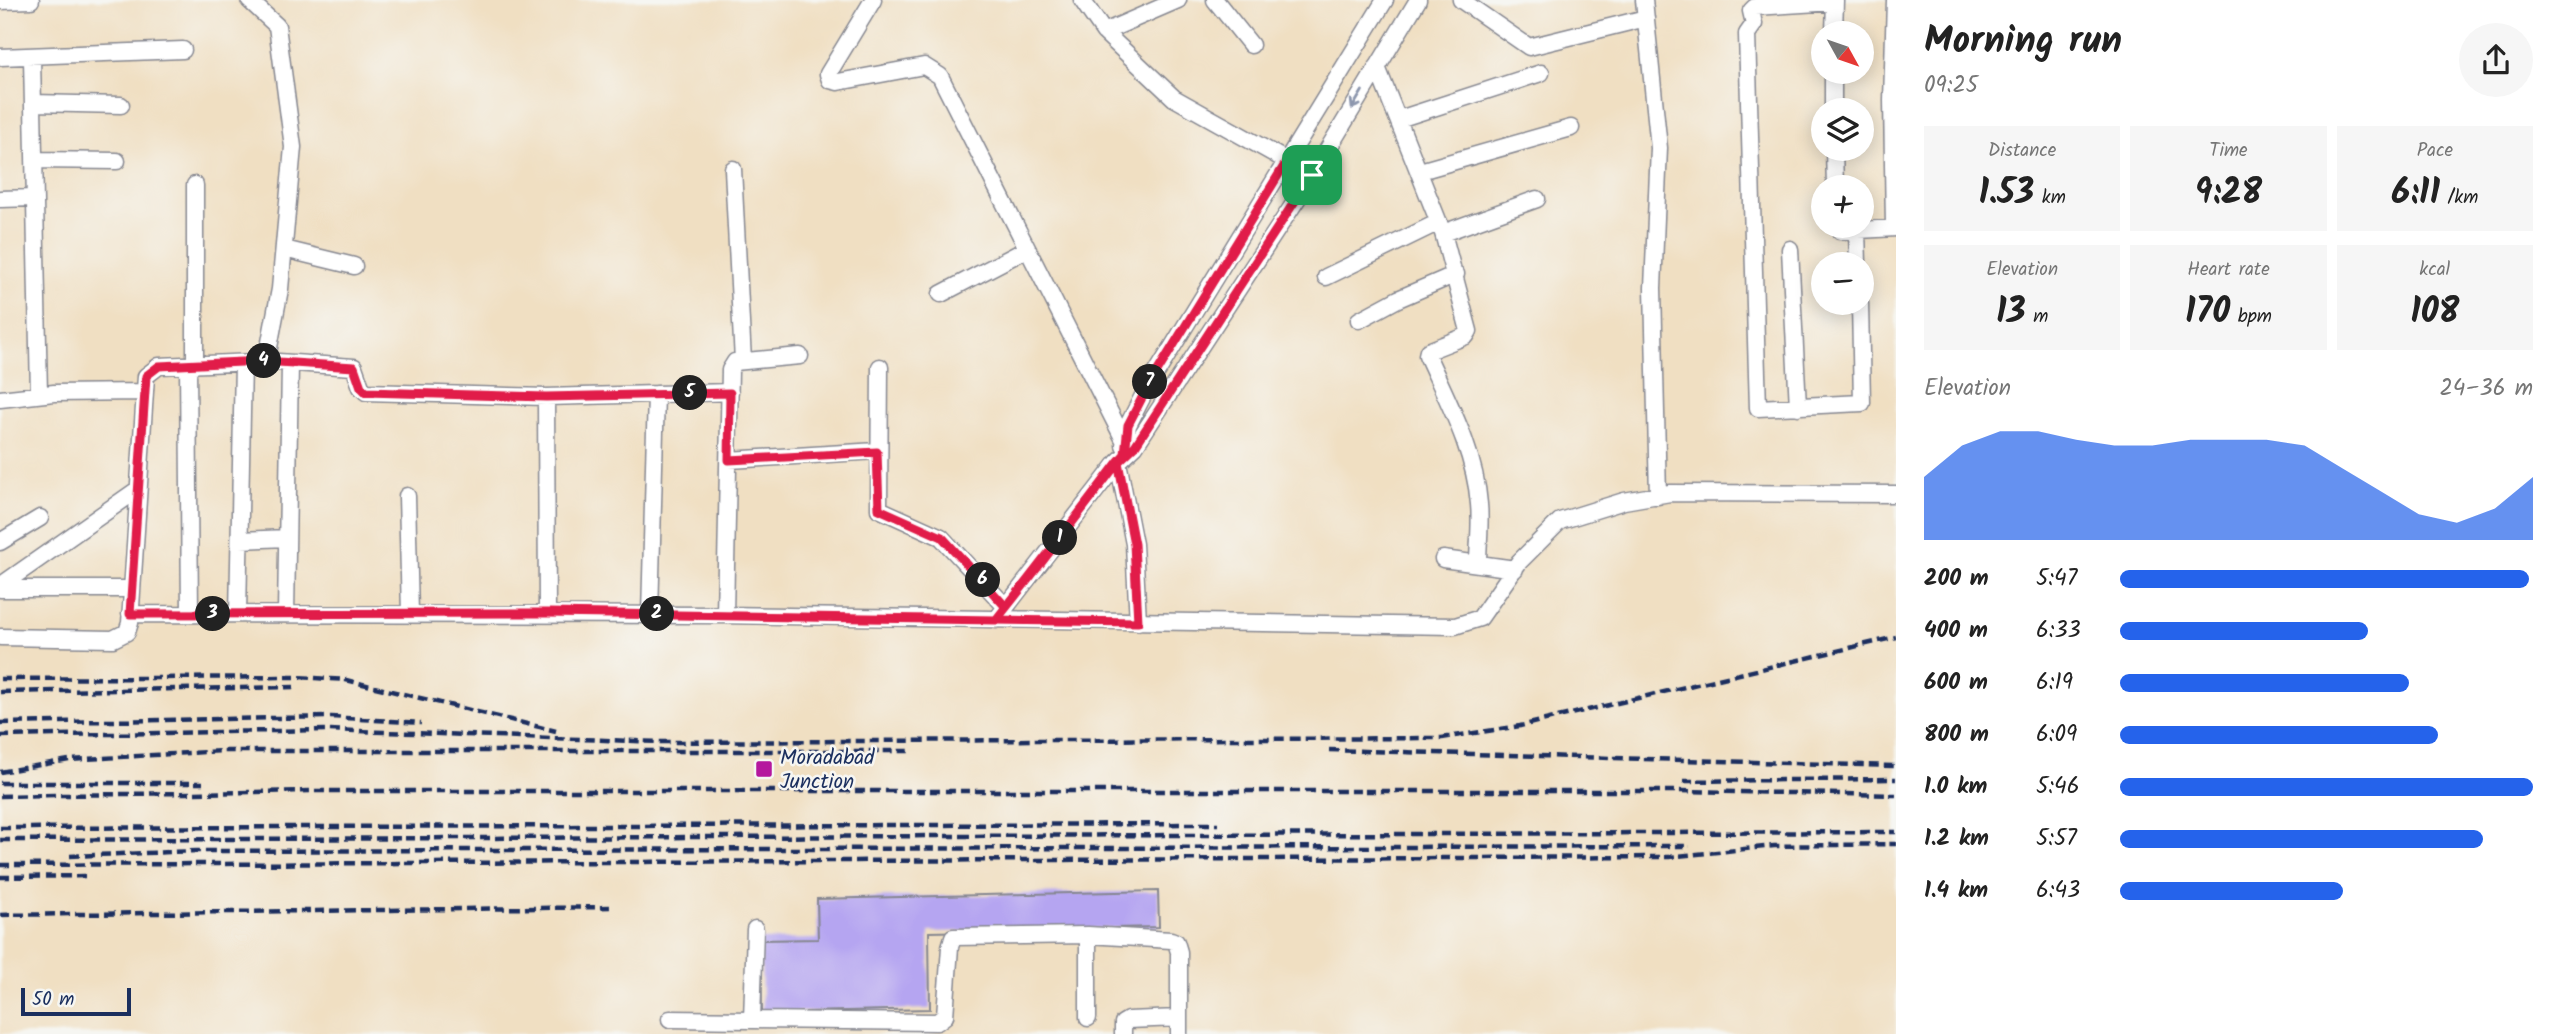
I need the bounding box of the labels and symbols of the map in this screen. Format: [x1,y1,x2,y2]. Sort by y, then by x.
north arrow [1811,21,1874,84]
one-way arrow [1350,90,1364,110]
pin [1282,145,1342,205]
pin: 4 [246,344,282,378]
pin: 7 [1132,364,1168,400]
pin: 5 [672,376,708,410]
pin: 1 [1042,520,1078,556]
pin: 6 [965,562,1000,598]
pin: 3 [196,596,230,632]
pin: 2 [640,596,674,632]
place label: Moradabad Junction [780,742,875,799]
marker: Moradabad Junction [754,759,774,779]
scale bar [21,985,131,1017]

